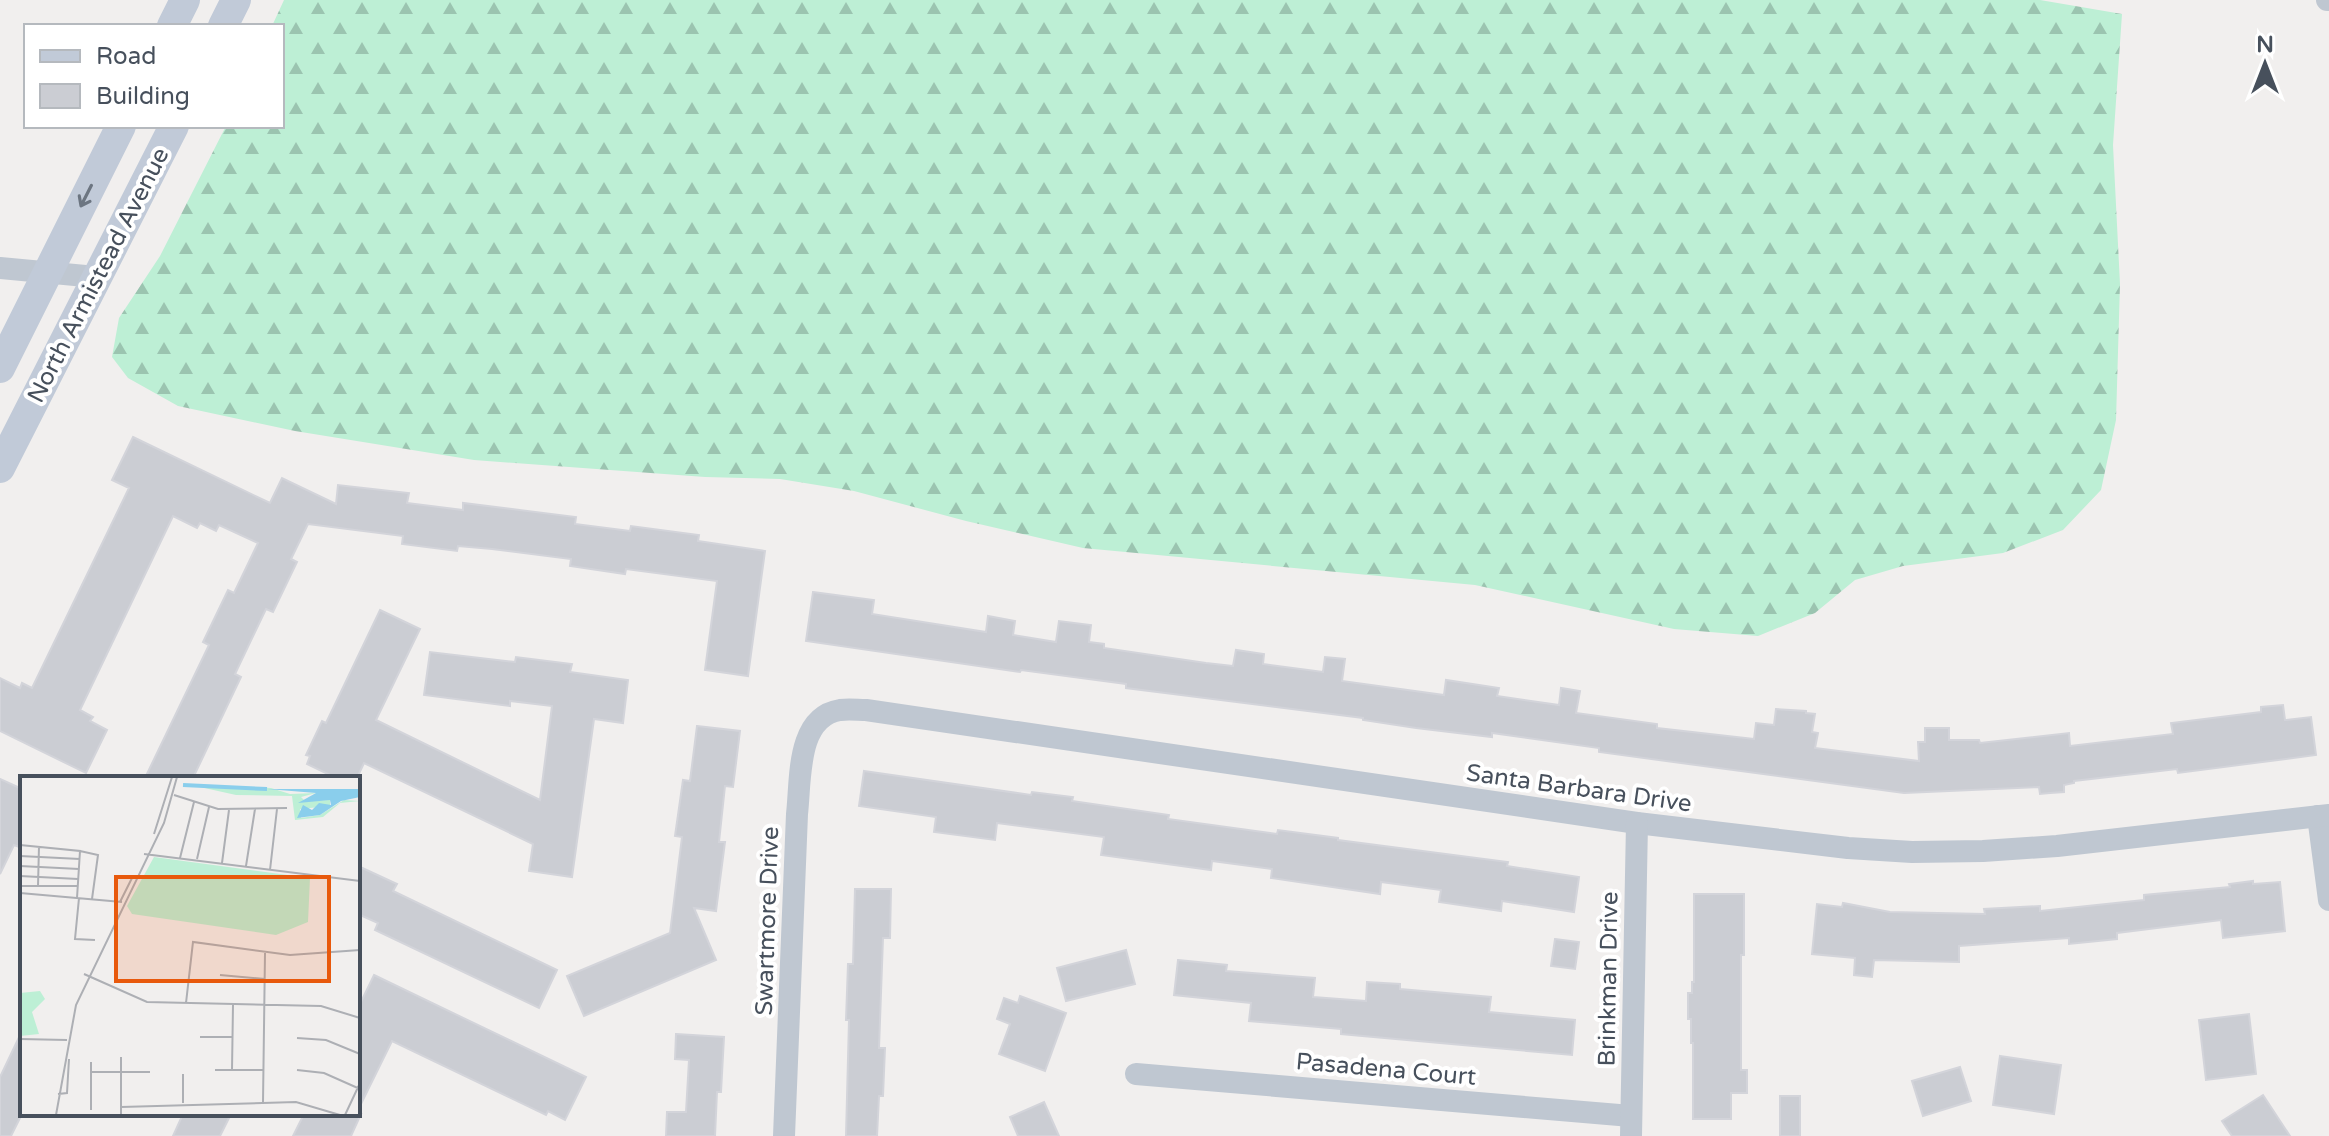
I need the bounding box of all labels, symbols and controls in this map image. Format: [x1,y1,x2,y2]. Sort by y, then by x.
legend [24,24,284,128]
north arrow [2225,24,2305,104]
text: N [2256,32,2274,58]
text: Road [96,42,156,71]
text: Building [96,82,190,111]
street label: North Armistead Avenue [21,143,175,408]
one-way arrow [78,183,94,207]
street label: Santa Barbara Drive [1464,758,1694,819]
inset map [20,776,360,1116]
street label: Swartmore Drive [750,826,785,1016]
street label: Brinkman Drive [1592,891,1625,1067]
street label: Pasadena Court [1295,1047,1477,1092]

